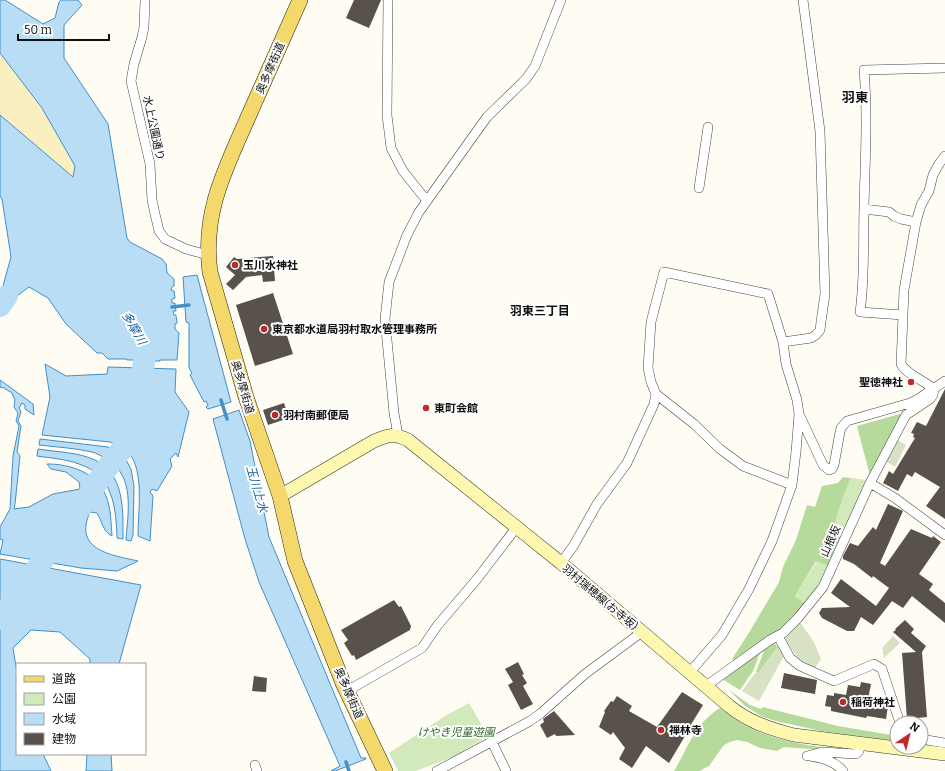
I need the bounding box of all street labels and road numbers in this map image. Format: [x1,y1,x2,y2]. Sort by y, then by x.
street label: 奥多摩街道 [253,40,288,96]
street label: 水上公園通り [140,94,167,162]
street label: 奥多摩街道 [229,359,256,415]
street label: 山根坂 [818,523,843,559]
street label: 羽村瑞穂線(お寺坂) [559,562,640,633]
street label: 奥多摩街道 [331,665,366,721]

